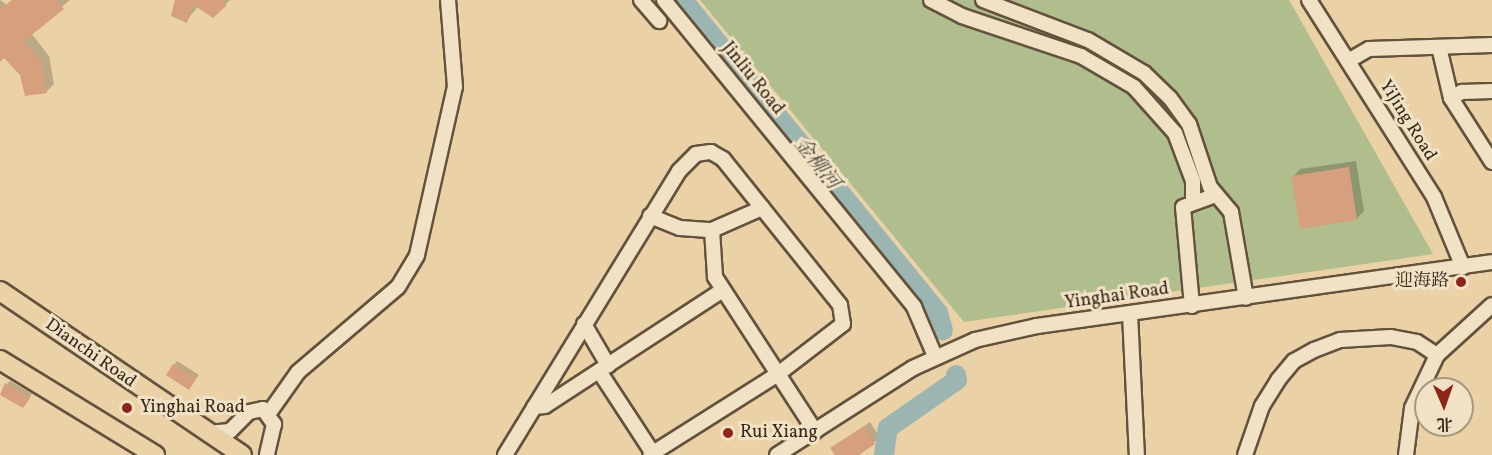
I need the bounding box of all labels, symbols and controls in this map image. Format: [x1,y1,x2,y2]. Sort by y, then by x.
street label: Jinliu Road [716,38,788,120]
street label: YiJing Road [1374,77,1440,165]
water label: 金柳河 [788,133,844,195]
place label: 迎海路 [1395,271,1449,293]
marker: 迎海路 [1454,275,1468,289]
street label: Yinghai Road [1064,279,1170,315]
street label: Dianchi Road [40,315,140,393]
north arrow [1414,377,1474,437]
place label: Yinghai Road [140,397,245,419]
marker: Yinghai Road [118,399,136,417]
text: 北 [1436,412,1453,434]
place label: Rui Xiang [740,422,818,444]
marker: Rui Xiang [721,426,735,440]

